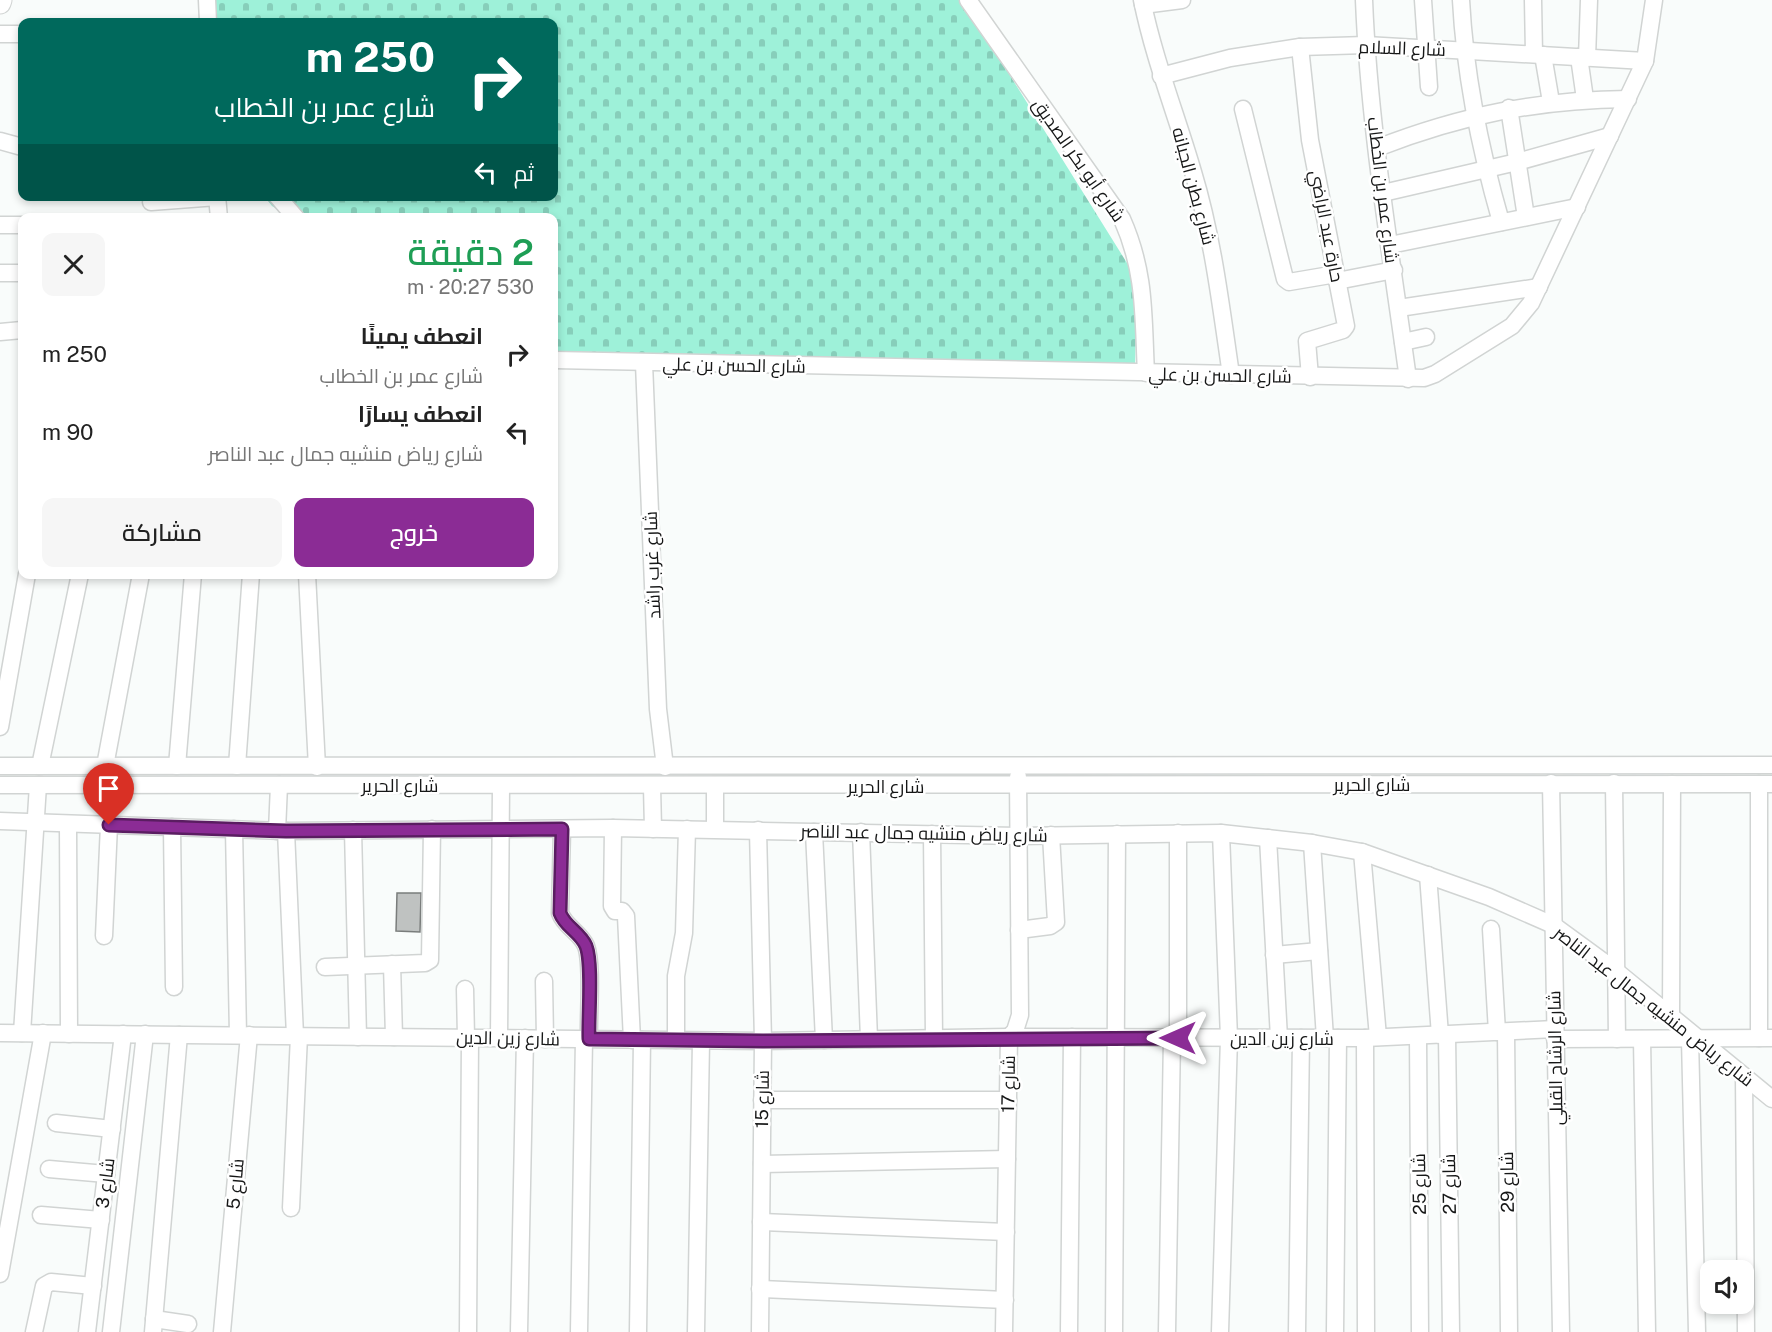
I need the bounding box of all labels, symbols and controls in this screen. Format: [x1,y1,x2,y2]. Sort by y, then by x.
text: 250 m [306,32,435,81]
street label: شارع السلام [1358,36,1446,62]
icon: right [456,42,534,120]
text: شارع عمر بن الخطاب [214,91,435,123]
street label: شارع أبو بكر الصديق [1027,94,1129,227]
street label: شارع عمر بن الخطاب [1362,116,1402,265]
street label: شارع بطن الجبانه [1166,125,1220,248]
icon: left [469,156,502,189]
text: ثم [514,160,534,186]
street label: حارة عبد الراضي [1303,168,1348,284]
text: 2 دقيقة [407,231,534,273]
button: close [42,233,105,296]
text: 530 m · 20:27 [407,275,534,299]
text: انعطف يمينًا [361,323,483,349]
icon: right [501,338,534,371]
text: 250 m [42,341,107,367]
street label: شارع الحسن بن علي [662,353,806,381]
street label: شارع الحسن بن علي [1148,363,1292,391]
text: شارع عمر بن الخطاب [319,364,483,388]
text: انعطف يسارًا [358,401,483,427]
icon: left [501,416,534,449]
text: 90 m [42,419,93,445]
text: شارع رياض منشيه جمال عبد الناصر [208,442,483,466]
button: مشاركة [42,498,282,567]
button: خروج [294,498,534,567]
street label: شارع غرب راشد [640,511,666,619]
pin [83,763,134,825]
icon: arrive [92,772,125,805]
street label: شارع الحرير [1333,774,1410,797]
street label: شارع الحرير [361,775,438,798]
street label: شارع الحرير [847,776,924,799]
street label: شارع رياض منشيه جمال عبد الناصر [799,820,1048,848]
street label: شارع رياض منشيه جمال عبد الناصر [1548,921,1758,1092]
street label: شارع الرشاح القبلي [1543,990,1571,1126]
position arrow [1146,1006,1210,1070]
street label: شارع زين الدين [456,1027,560,1051]
street label: شارع زين الدين [1230,1028,1334,1051]
street label: شارع 17 [997,1055,1021,1113]
street label: شارع 15 [751,1070,775,1128]
street label: شارع 29 [1496,1151,1520,1213]
street label: شارع 25 [1408,1153,1432,1215]
street label: شارع 27 [1438,1153,1462,1215]
street label: شارع 3 [91,1157,120,1210]
street label: شارع 5 [222,1158,250,1210]
map controls [1700,1260,1754,1314]
button: sound [1700,1260,1754,1314]

